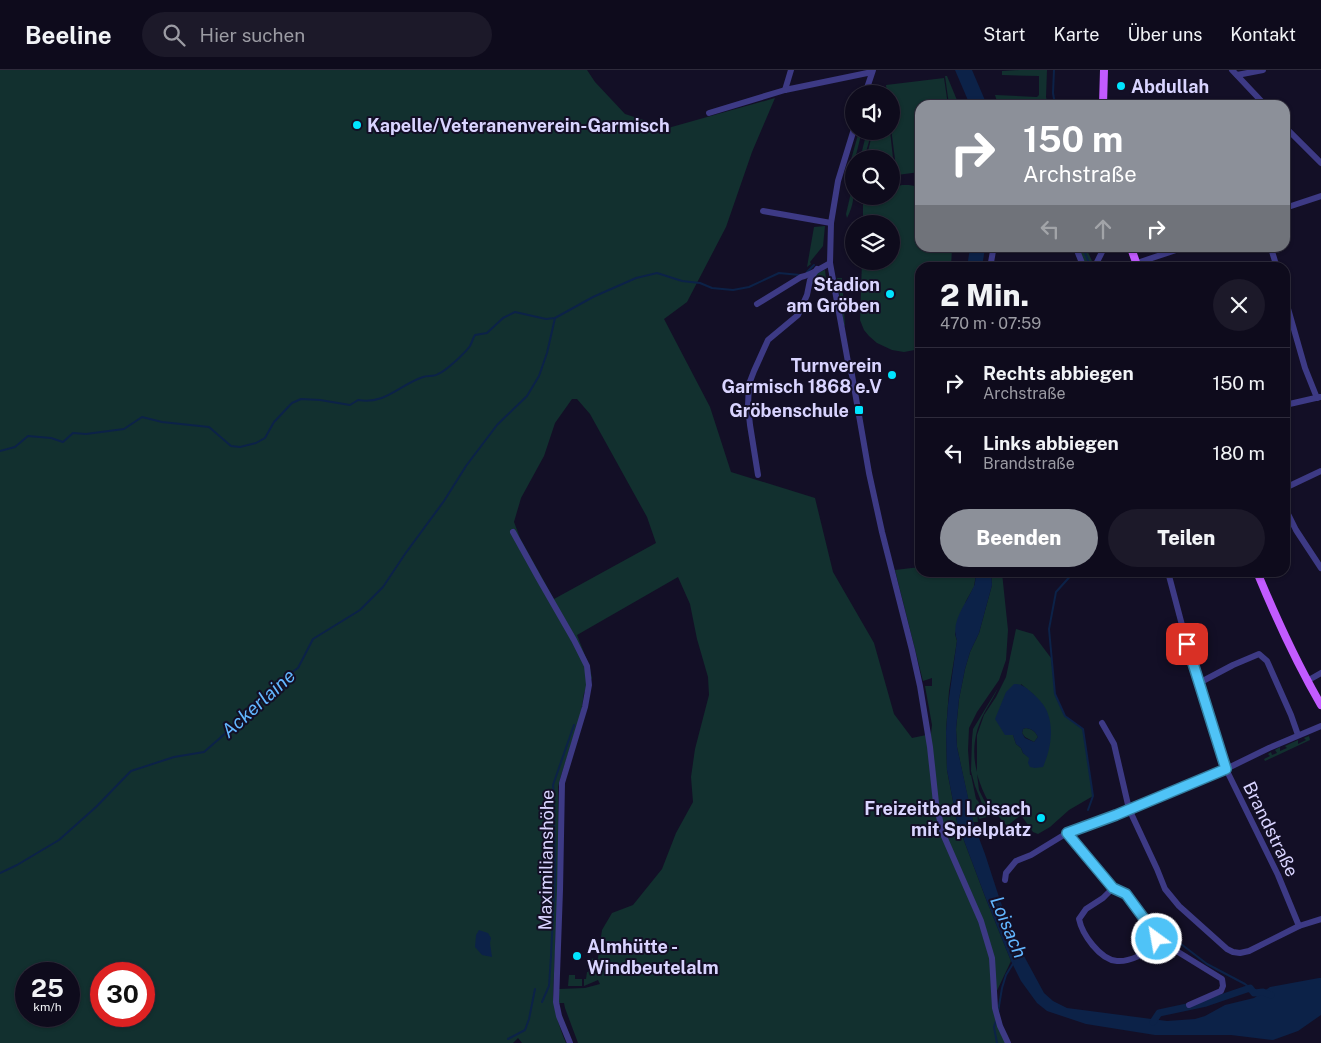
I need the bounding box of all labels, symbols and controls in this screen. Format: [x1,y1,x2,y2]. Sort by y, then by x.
search box [142,12,492,57]
text: Beeline [25,21,112,49]
icon: search [160,21,188,49]
text: Hier suchen [200,24,305,46]
text: Start [983,24,1026,45]
text: Karte [1054,24,1099,45]
text: Über uns [1127,24,1202,45]
text: Kontakt [1230,24,1296,45]
place label: Abdullah [1131,76,1209,97]
marker: Abdullah [1115,80,1127,92]
map controls [845,85,900,270]
button: sound [845,85,900,140]
place label: Kapelle/Veteranenverein-Garmisch [367,115,670,136]
marker: Kapelle/Veteranenverein-Garmisch [351,119,363,131]
text: 150 m [1023,119,1123,160]
icon: right [940,120,1005,185]
button: search [845,150,900,205]
text: Archstraße [1023,161,1137,187]
button: layers [845,215,900,270]
icon: left [1036,215,1064,243]
icon: ahead [1089,215,1117,243]
icon: right [1142,215,1170,243]
place label: Stadion am Gröben [786,274,880,316]
text: 2 Min. [940,277,1029,313]
button: close [1213,279,1265,331]
marker: Stadion am Gröben [884,288,896,300]
text: 470 m · 07:59 [940,314,1041,333]
place label: Turnverein Garmisch 1868 e.V [721,355,882,397]
text: Rechts abbiegen [983,362,1134,384]
marker: Turnverein Garmisch 1868 e.V [886,369,898,381]
icon: right [940,369,968,397]
text: 150 m [1212,372,1265,394]
text: Archstraße [983,384,1066,403]
place label: Gröbenschule [729,400,849,421]
marker: Gröbenschule [853,404,865,416]
text: Links abbiegen [983,432,1119,454]
icon: left [940,439,968,467]
text: 180 m [1212,442,1265,464]
text: Brandstraße [983,454,1075,473]
button: Beenden [940,509,1098,567]
button: Teilen [1108,509,1265,567]
pin [1166,623,1208,665]
icon: arrive [1173,630,1201,658]
water label: Ackerlaine [217,664,299,742]
street label: Brandstraße [1239,778,1303,880]
street label: Maximilianshöhe [534,789,558,931]
place label: Freizeitbad Loisach mit Spielplatz [864,798,1031,840]
marker: Freizeitbad Loisach mit Spielplatz [1035,812,1047,824]
water label: Loisach [986,893,1032,961]
position arrow [1130,912,1182,964]
place label: Almhütte - Windbeutelalm [587,936,719,978]
marker: Almhütte - Windbeutelalm [571,950,583,962]
speed limit sign: 30 [90,962,155,1027]
text: 25 [31,973,64,1003]
text: km/h [33,1000,62,1014]

